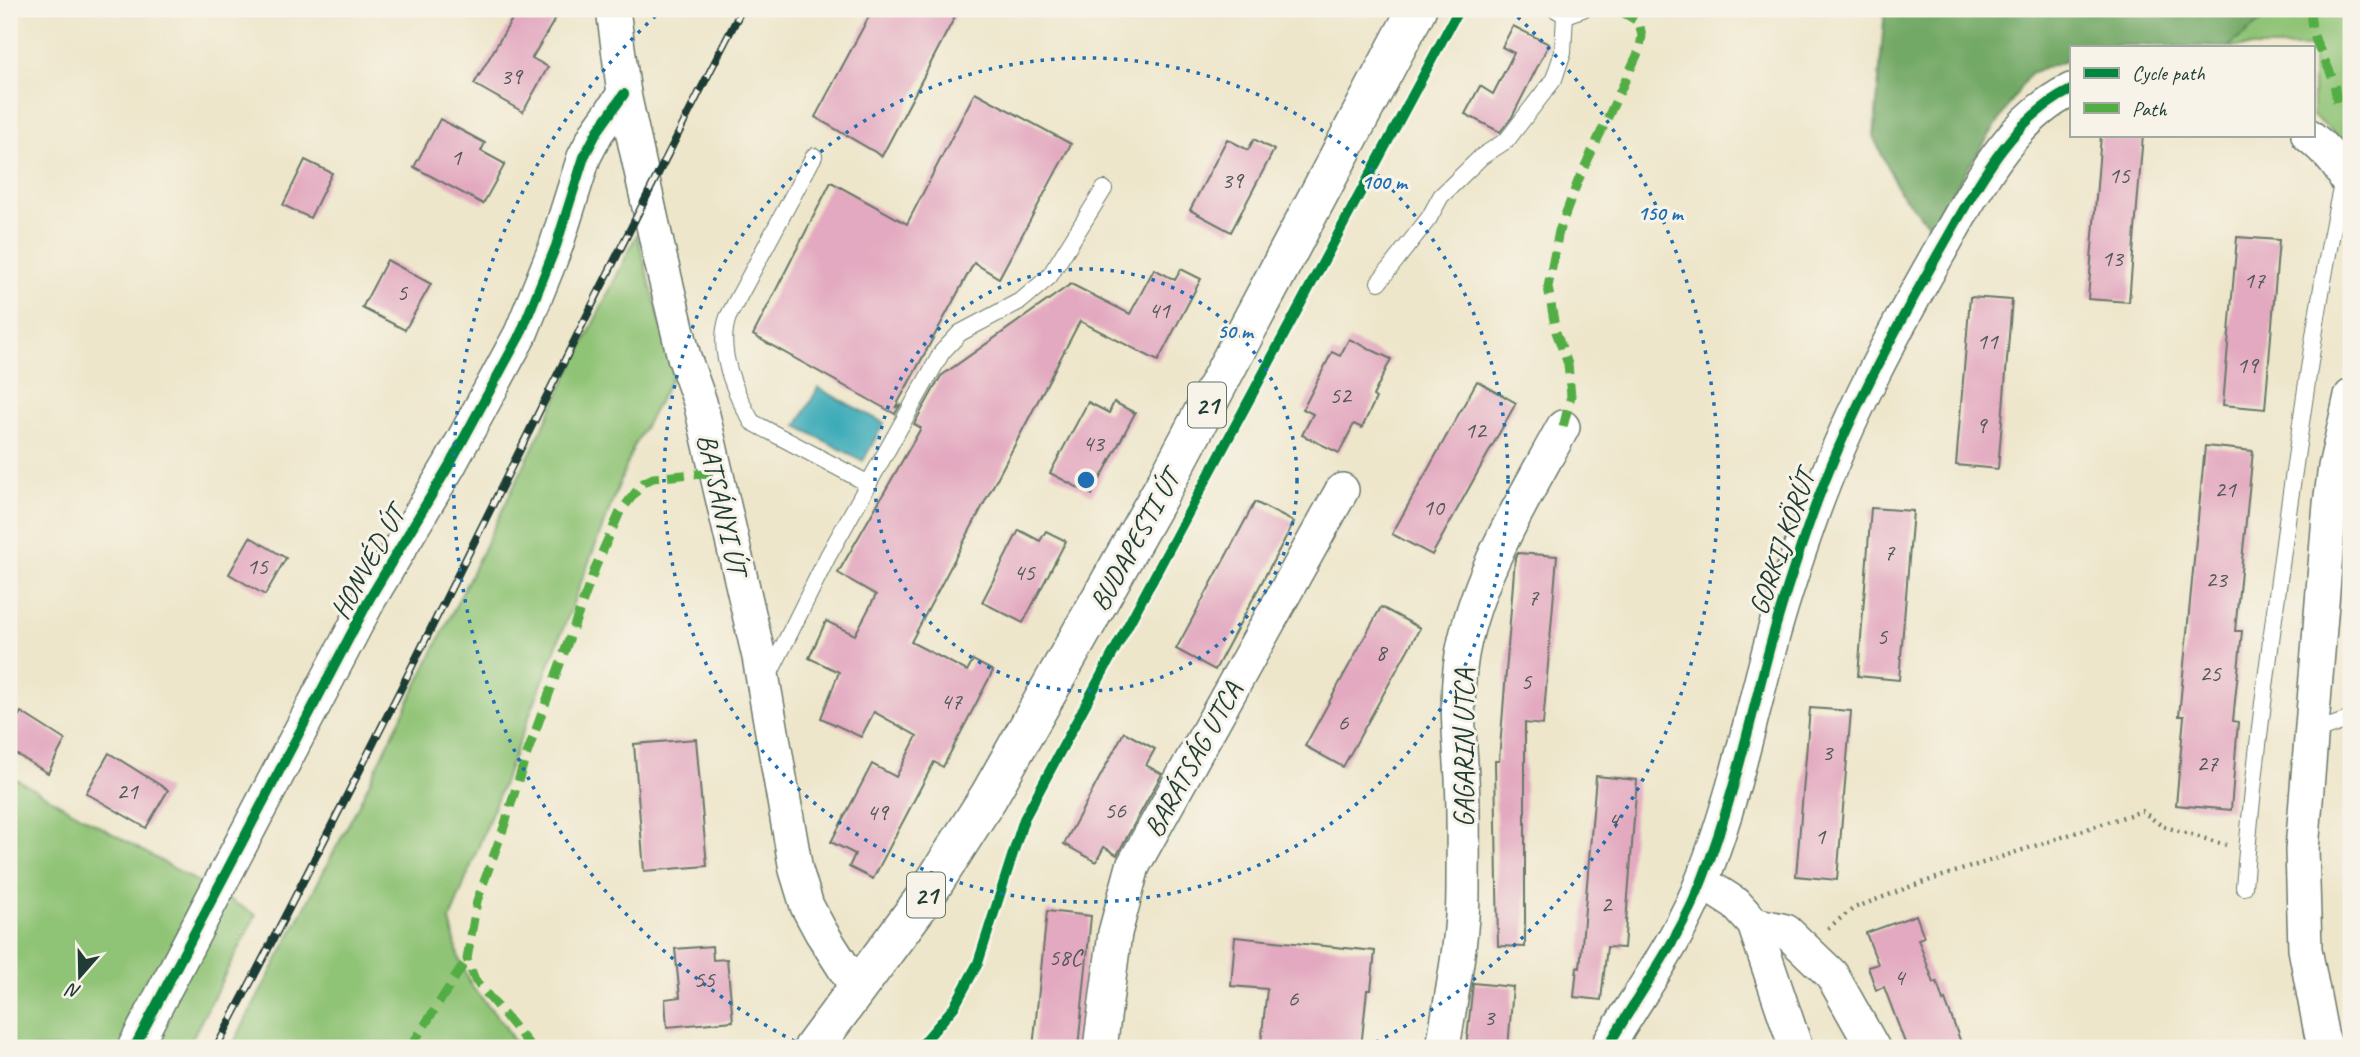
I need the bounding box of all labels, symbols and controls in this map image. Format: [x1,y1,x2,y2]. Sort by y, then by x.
legend [2070,46,2314,136]
text: Cycle path [2132,60,2205,86]
house number: 39 [500,61,524,91]
text: Path [2132,96,2168,122]
house number: 1 [451,142,463,172]
house number: 15 [2108,160,2131,190]
house number: 39 [1221,165,1245,195]
text: 100 m [1361,169,1409,195]
text: 150 m [1637,200,1685,226]
house number: 13 [2101,243,2125,273]
house number: 17 [2243,265,2266,295]
house number: 5 [397,277,409,307]
house number: 41 [1148,295,1171,325]
text: 50 m [1217,318,1255,344]
house number: 11 [1976,326,1999,356]
house number: 19 [2236,350,2260,380]
house number: 52 [1329,380,1353,410]
road number: 21 [1188,382,1226,428]
house number: 9 [1976,410,1989,440]
house number: 12 [1464,415,1488,445]
house number: 43 [1082,428,1106,458]
street label: BATSÁNYI ÚT [689,430,757,584]
street label: BUDAPESTI ÚT [1081,458,1190,617]
street label: GORKIJ KÖRÚT [1740,459,1825,619]
centre of rings [1074,468,1098,492]
house number: 21 [2214,474,2237,504]
house number: 10 [1422,492,1446,522]
street label: HONVÉD ÚT [322,494,416,625]
house number: 7 [1884,537,1896,567]
house number: 15 [246,551,269,581]
house number: 45 [1013,557,1036,587]
house number: 23 [2205,564,2229,594]
house number: 7 [1528,582,1540,612]
house number: 5 [1877,621,1889,651]
house number: 8 [1376,637,1389,667]
house number: 25 [2199,658,2222,688]
house number: 5 [1521,666,1533,696]
street label: GAGARIN UTCA [1446,668,1481,827]
street label: BARÁTSÁG UTCA [1136,675,1250,843]
house number: 47 [940,686,963,716]
house number: 6 [1338,707,1350,737]
house number: 3 [1822,737,1835,767]
house number: 27 [2196,748,2219,778]
house number: 21 [116,776,139,806]
house number: 56 [1104,795,1127,825]
house number: 49 [866,797,890,827]
house number: 4 [1608,805,1621,835]
house number: 1 [1815,821,1827,851]
road number: 21 [907,873,945,918]
house number: 2 [1601,889,1614,919]
north arrow [46,942,116,1012]
house number: 58C [1049,942,1084,972]
house number: 4 [1894,962,1907,992]
house number: 55 [693,964,716,994]
text: N [62,977,84,1004]
house number: 6 [1288,983,1300,1013]
house number: 3 [1484,1002,1497,1032]

